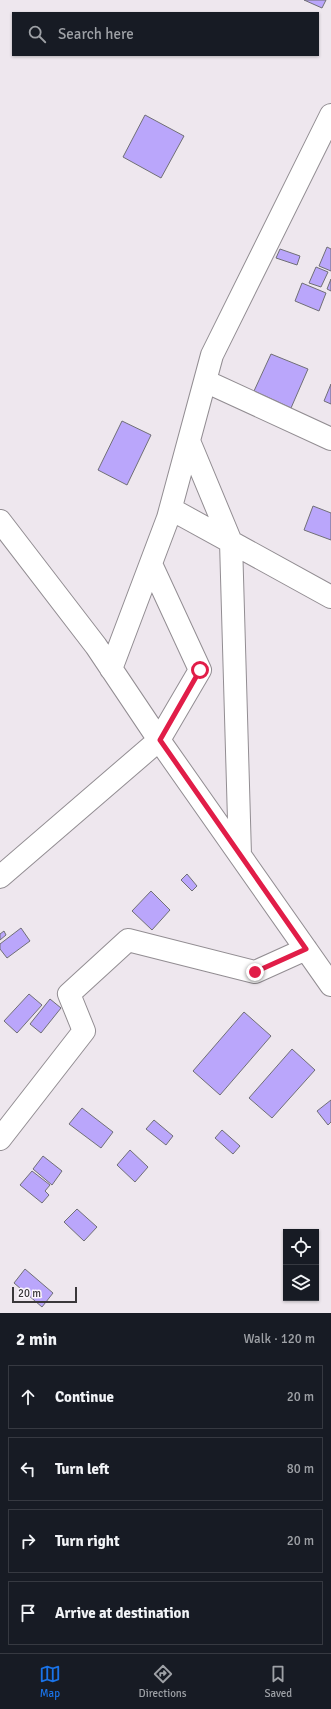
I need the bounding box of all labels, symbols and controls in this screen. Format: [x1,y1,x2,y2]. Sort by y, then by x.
search box [12,12,319,56]
icon: search [26,23,48,45]
text: Search here [58,25,134,43]
route start [191,661,209,679]
route end [246,963,264,981]
map controls [283,1229,319,1301]
button: locate [283,1229,319,1265]
button: layers [283,1265,319,1301]
scale bar [12,1285,77,1304]
text: 20 m [18,1287,41,1300]
text: 2 min [16,1329,57,1350]
text: Walk · 120 m [244,1331,315,1347]
icon: ahead [17,1386,39,1408]
text: Continue [55,1388,114,1406]
text: 20 m [287,1389,314,1405]
icon: left [17,1458,39,1480]
text: Turn left [55,1460,109,1478]
text: 80 m [287,1461,314,1477]
icon: right [17,1530,39,1552]
text: Turn right [55,1532,120,1550]
text: 20 m [287,1533,314,1549]
icon: arrive [17,1602,39,1624]
text: Arrive at destination [55,1604,190,1622]
tab: Map [39,1663,61,1700]
tab: Directions [139,1663,187,1700]
tab: Saved [264,1663,292,1700]

